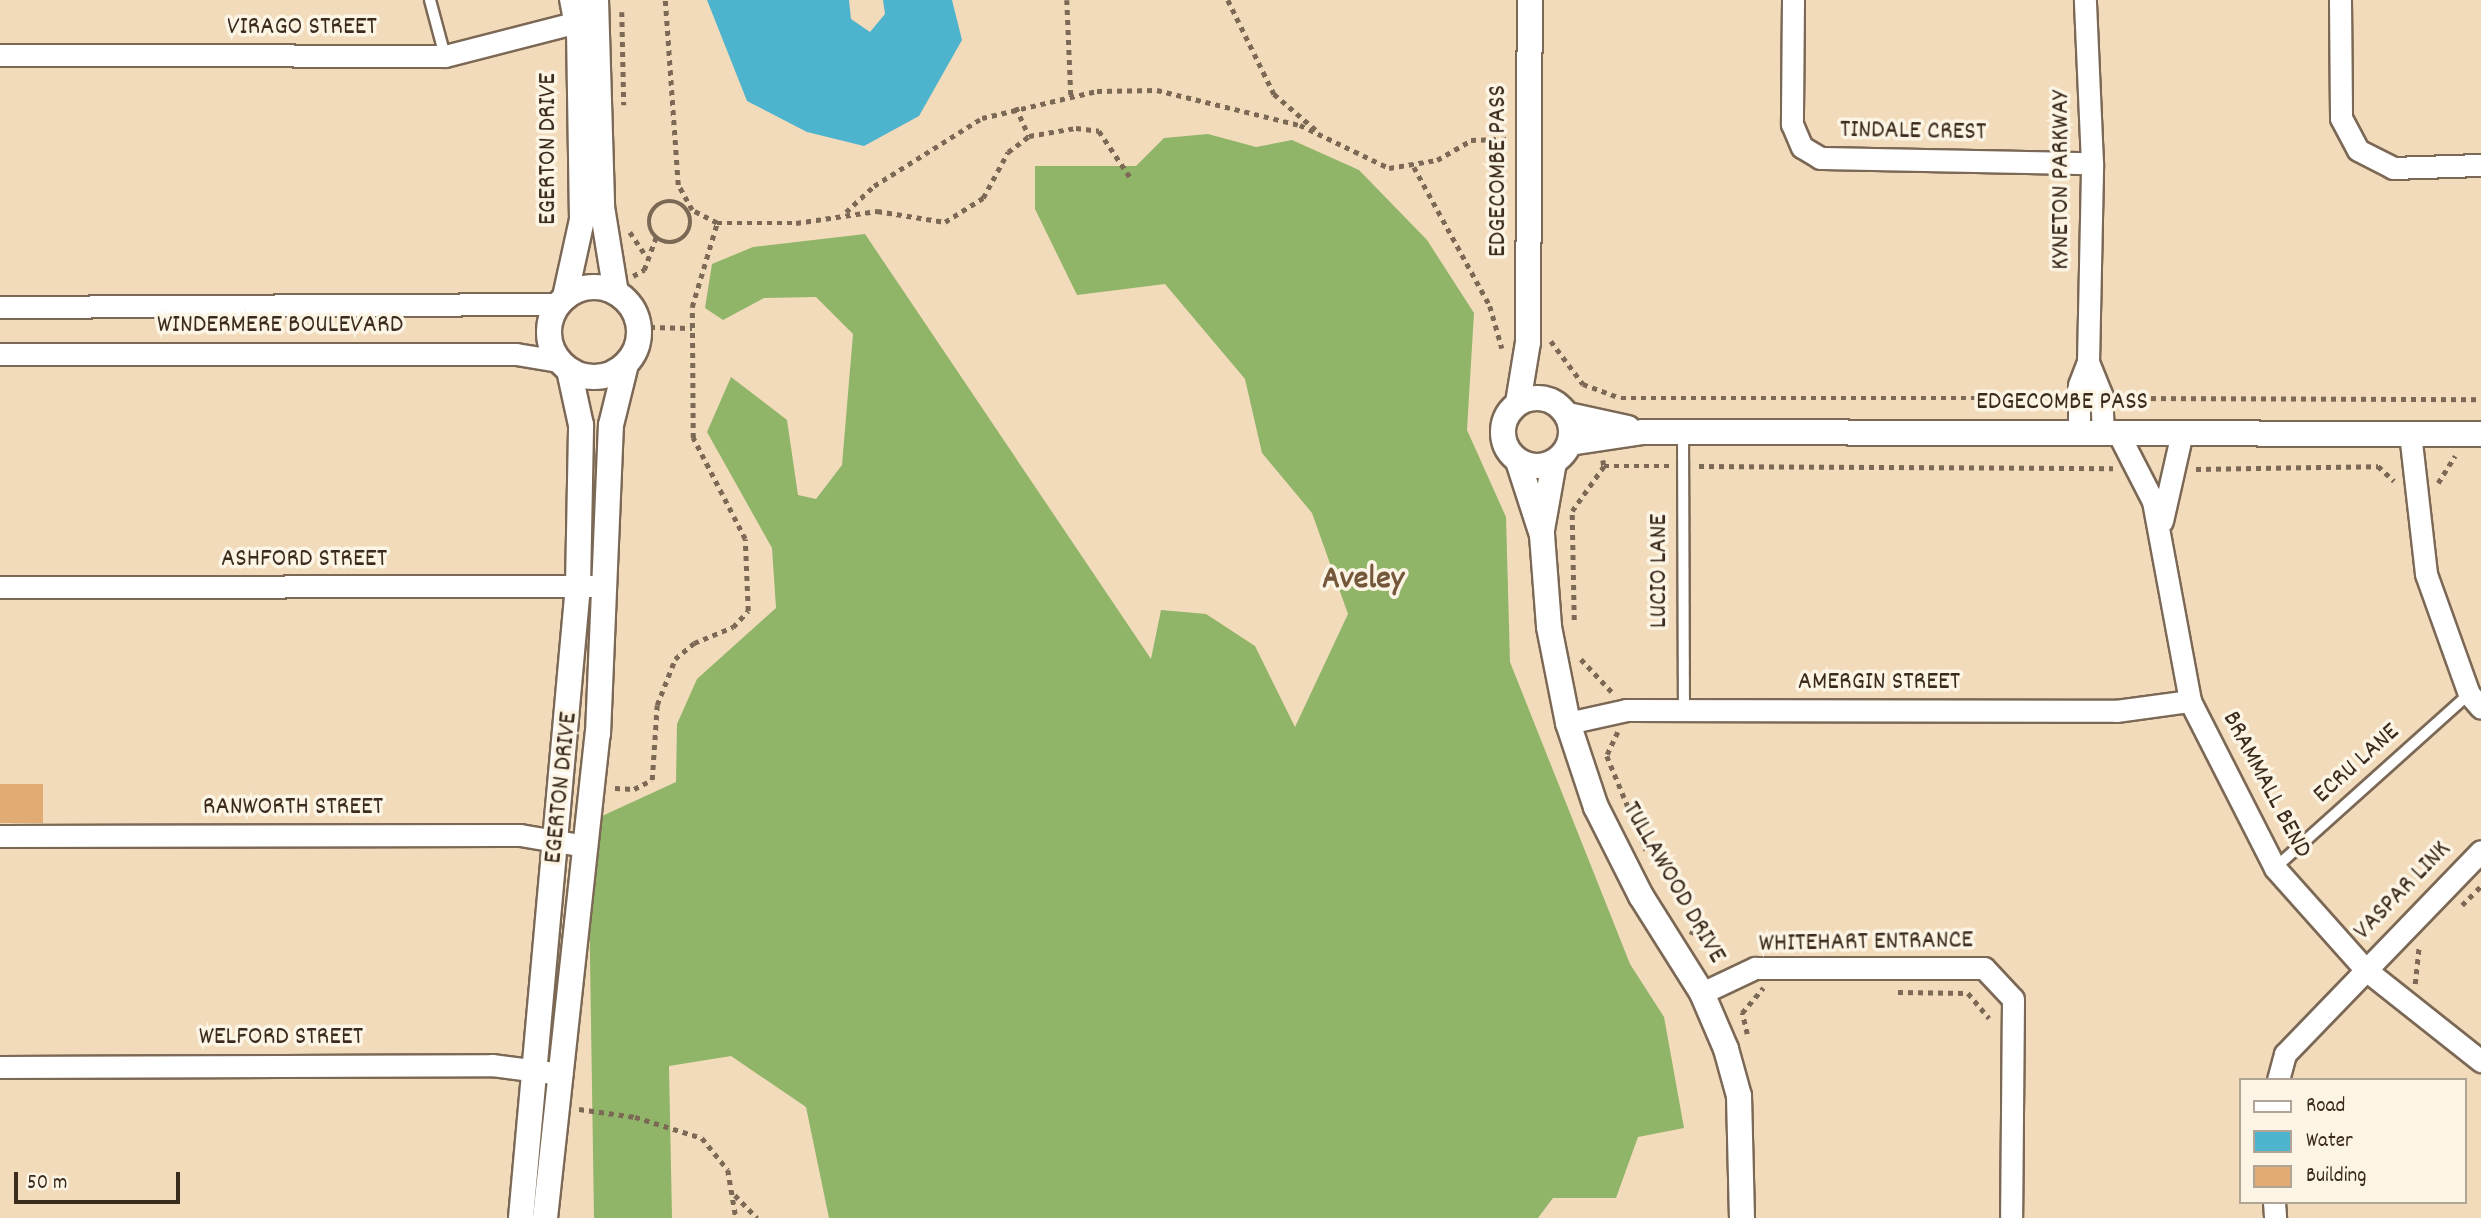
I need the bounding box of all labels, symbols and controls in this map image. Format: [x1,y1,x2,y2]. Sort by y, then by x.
street label: VIRAGO STREET [227,12,377,44]
street label: EGERTON DRIVE [533,73,565,225]
street label: EDGECOMBE PASS [1483,85,1515,257]
street label: KYNETON PARKWAY [2046,90,2078,270]
street label: TINDALE CREST [1839,115,1987,149]
street label: WINDERMERE BOULEVARD [157,310,403,342]
street label: EDGECOMBE PASS [1976,387,2148,419]
street label: LUCIO LANE [1644,514,1676,628]
street label: ASHFORD STREET [221,544,387,576]
district label: Aveley [1322,561,1404,601]
street label: AMERGIN STREET [1798,667,1960,699]
street label: BRAMMALL BEND [2214,706,2318,864]
street label: EGERTON DRIVE [539,711,585,865]
street label: ECRU LANE [2307,717,2407,811]
street label: RANWORTH STREET [203,792,383,824]
street label: TULLAWOOD DRIVE [1614,797,1732,969]
street label: VASPAR LINK [2348,835,2458,947]
street label: WHITEHART ENTRANCE [1759,926,1973,960]
street label: WELFORD STREET [199,1022,363,1054]
legend [2240,1078,2467,1204]
text: Road [2306,1092,2345,1122]
text: Water [2306,1127,2353,1157]
scale bar [18,1158,184,1202]
text: Building [2306,1162,2366,1192]
text: 50 m [27,1169,67,1199]

